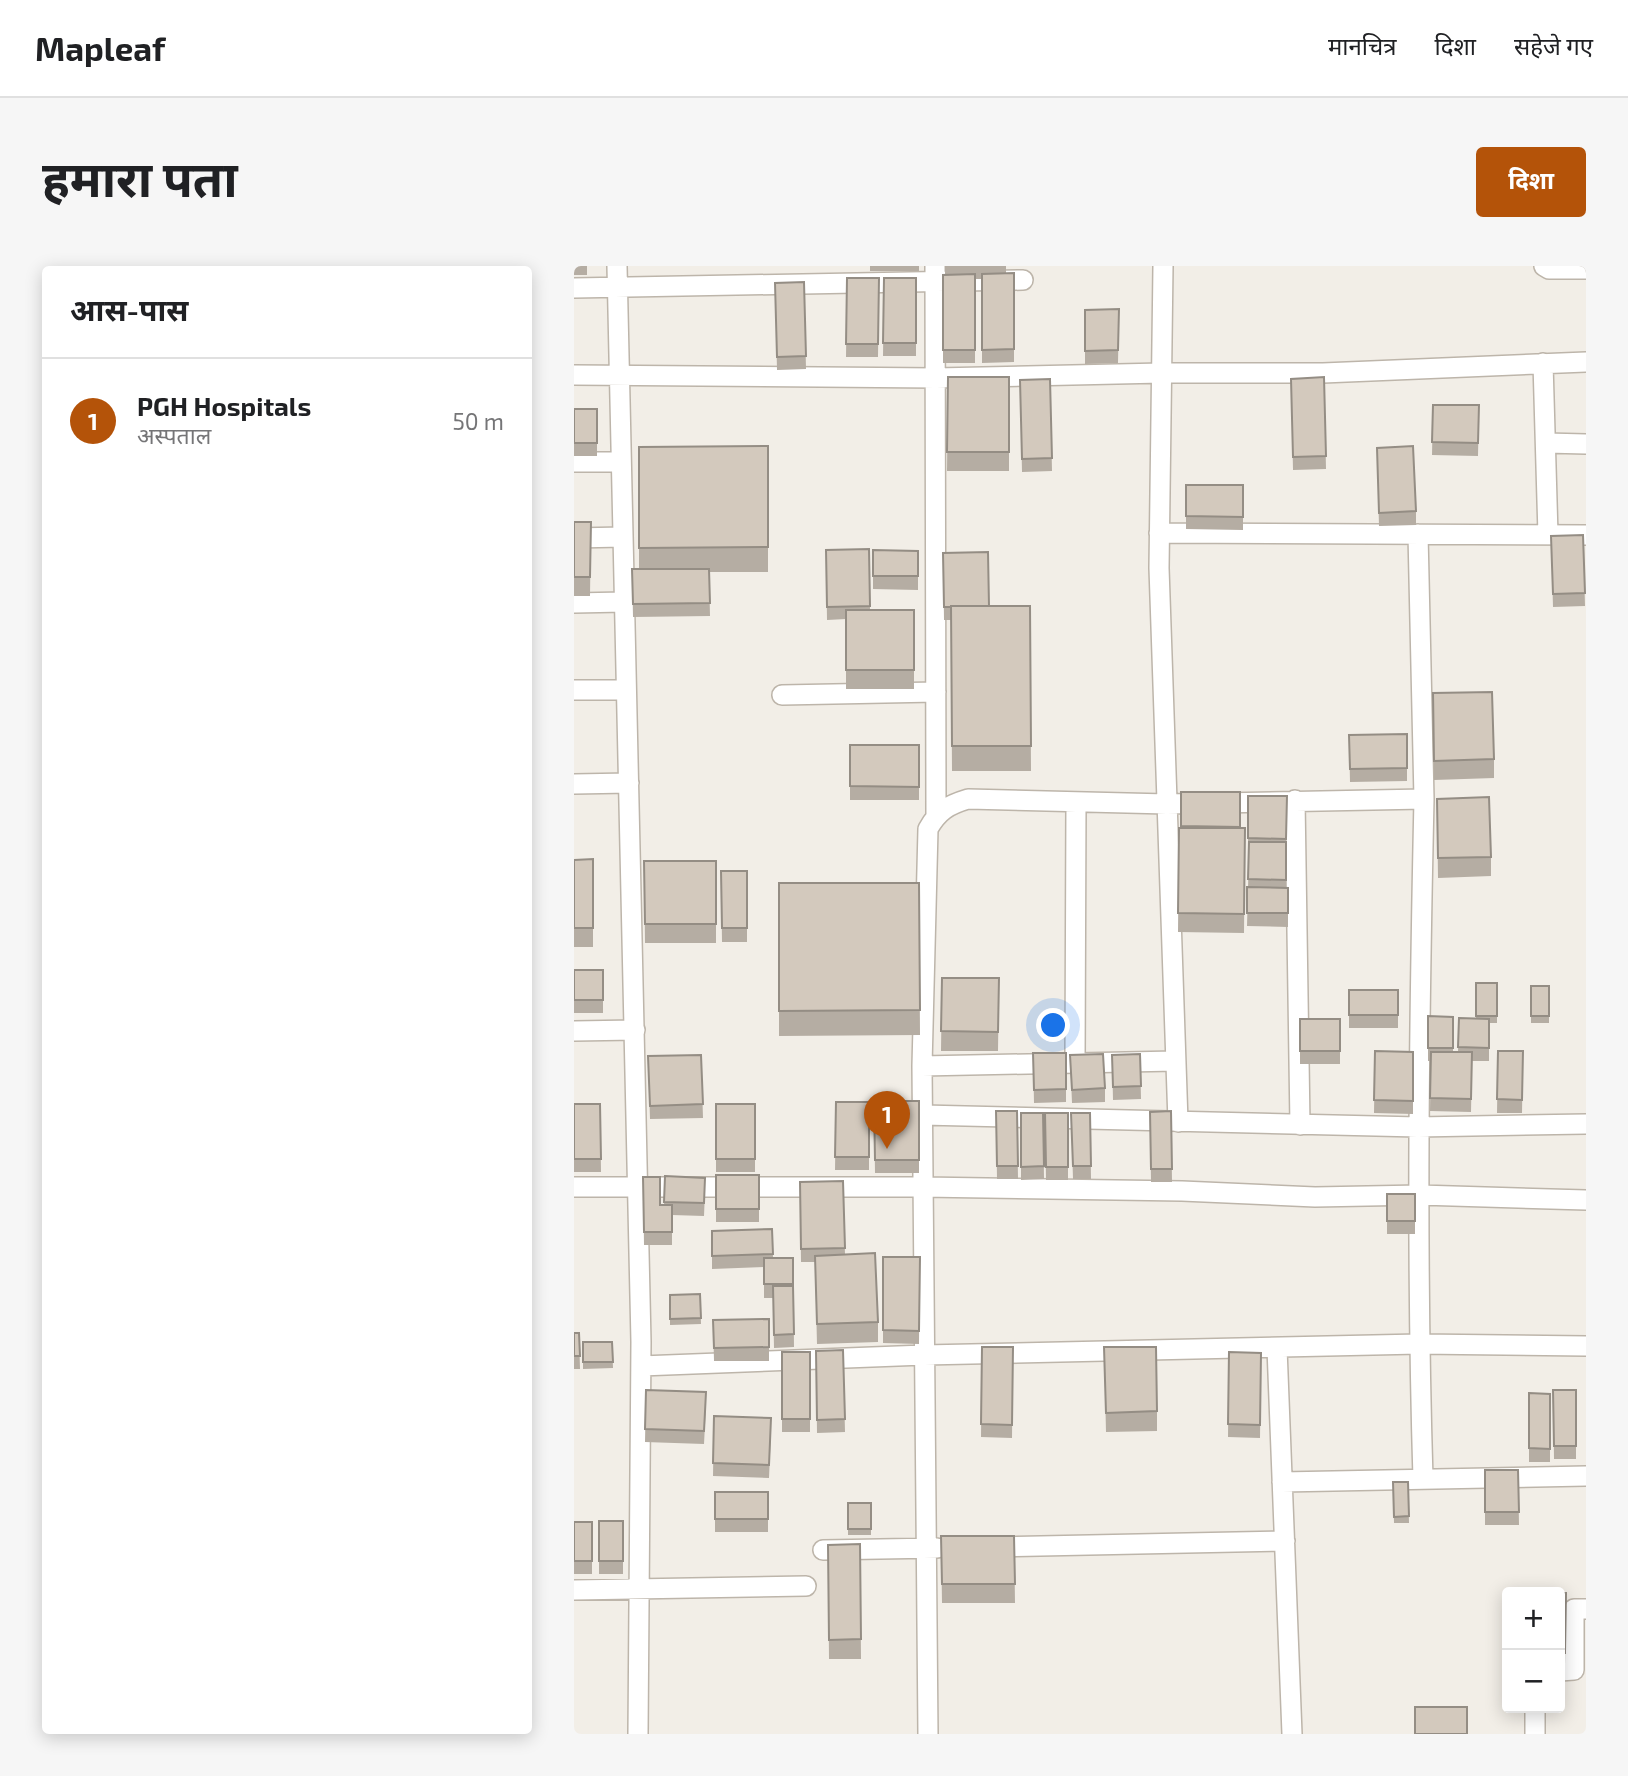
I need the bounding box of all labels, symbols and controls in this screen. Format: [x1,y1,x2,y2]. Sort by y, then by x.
text: Mapleaf [35,28,165,68]
text: मानचित्र [1328,31,1397,60]
text: दिशा [1435,31,1476,60]
text: सहेजे गए [1514,31,1593,60]
button: दिशा [1476,147,1586,217]
text: हमारा पता [42,148,238,207]
text: आस-पास [70,291,188,327]
text: PGH Hospitals [137,390,311,421]
text: 1 [88,407,98,435]
text: 50 m [453,407,504,435]
text: अस्पताल [137,421,211,449]
your location [1036,1008,1070,1042]
pin: 1 [864,1091,910,1149]
map controls [1502,1587,1565,1713]
button: + [1502,1587,1565,1650]
button: − [1502,1650,1565,1713]

